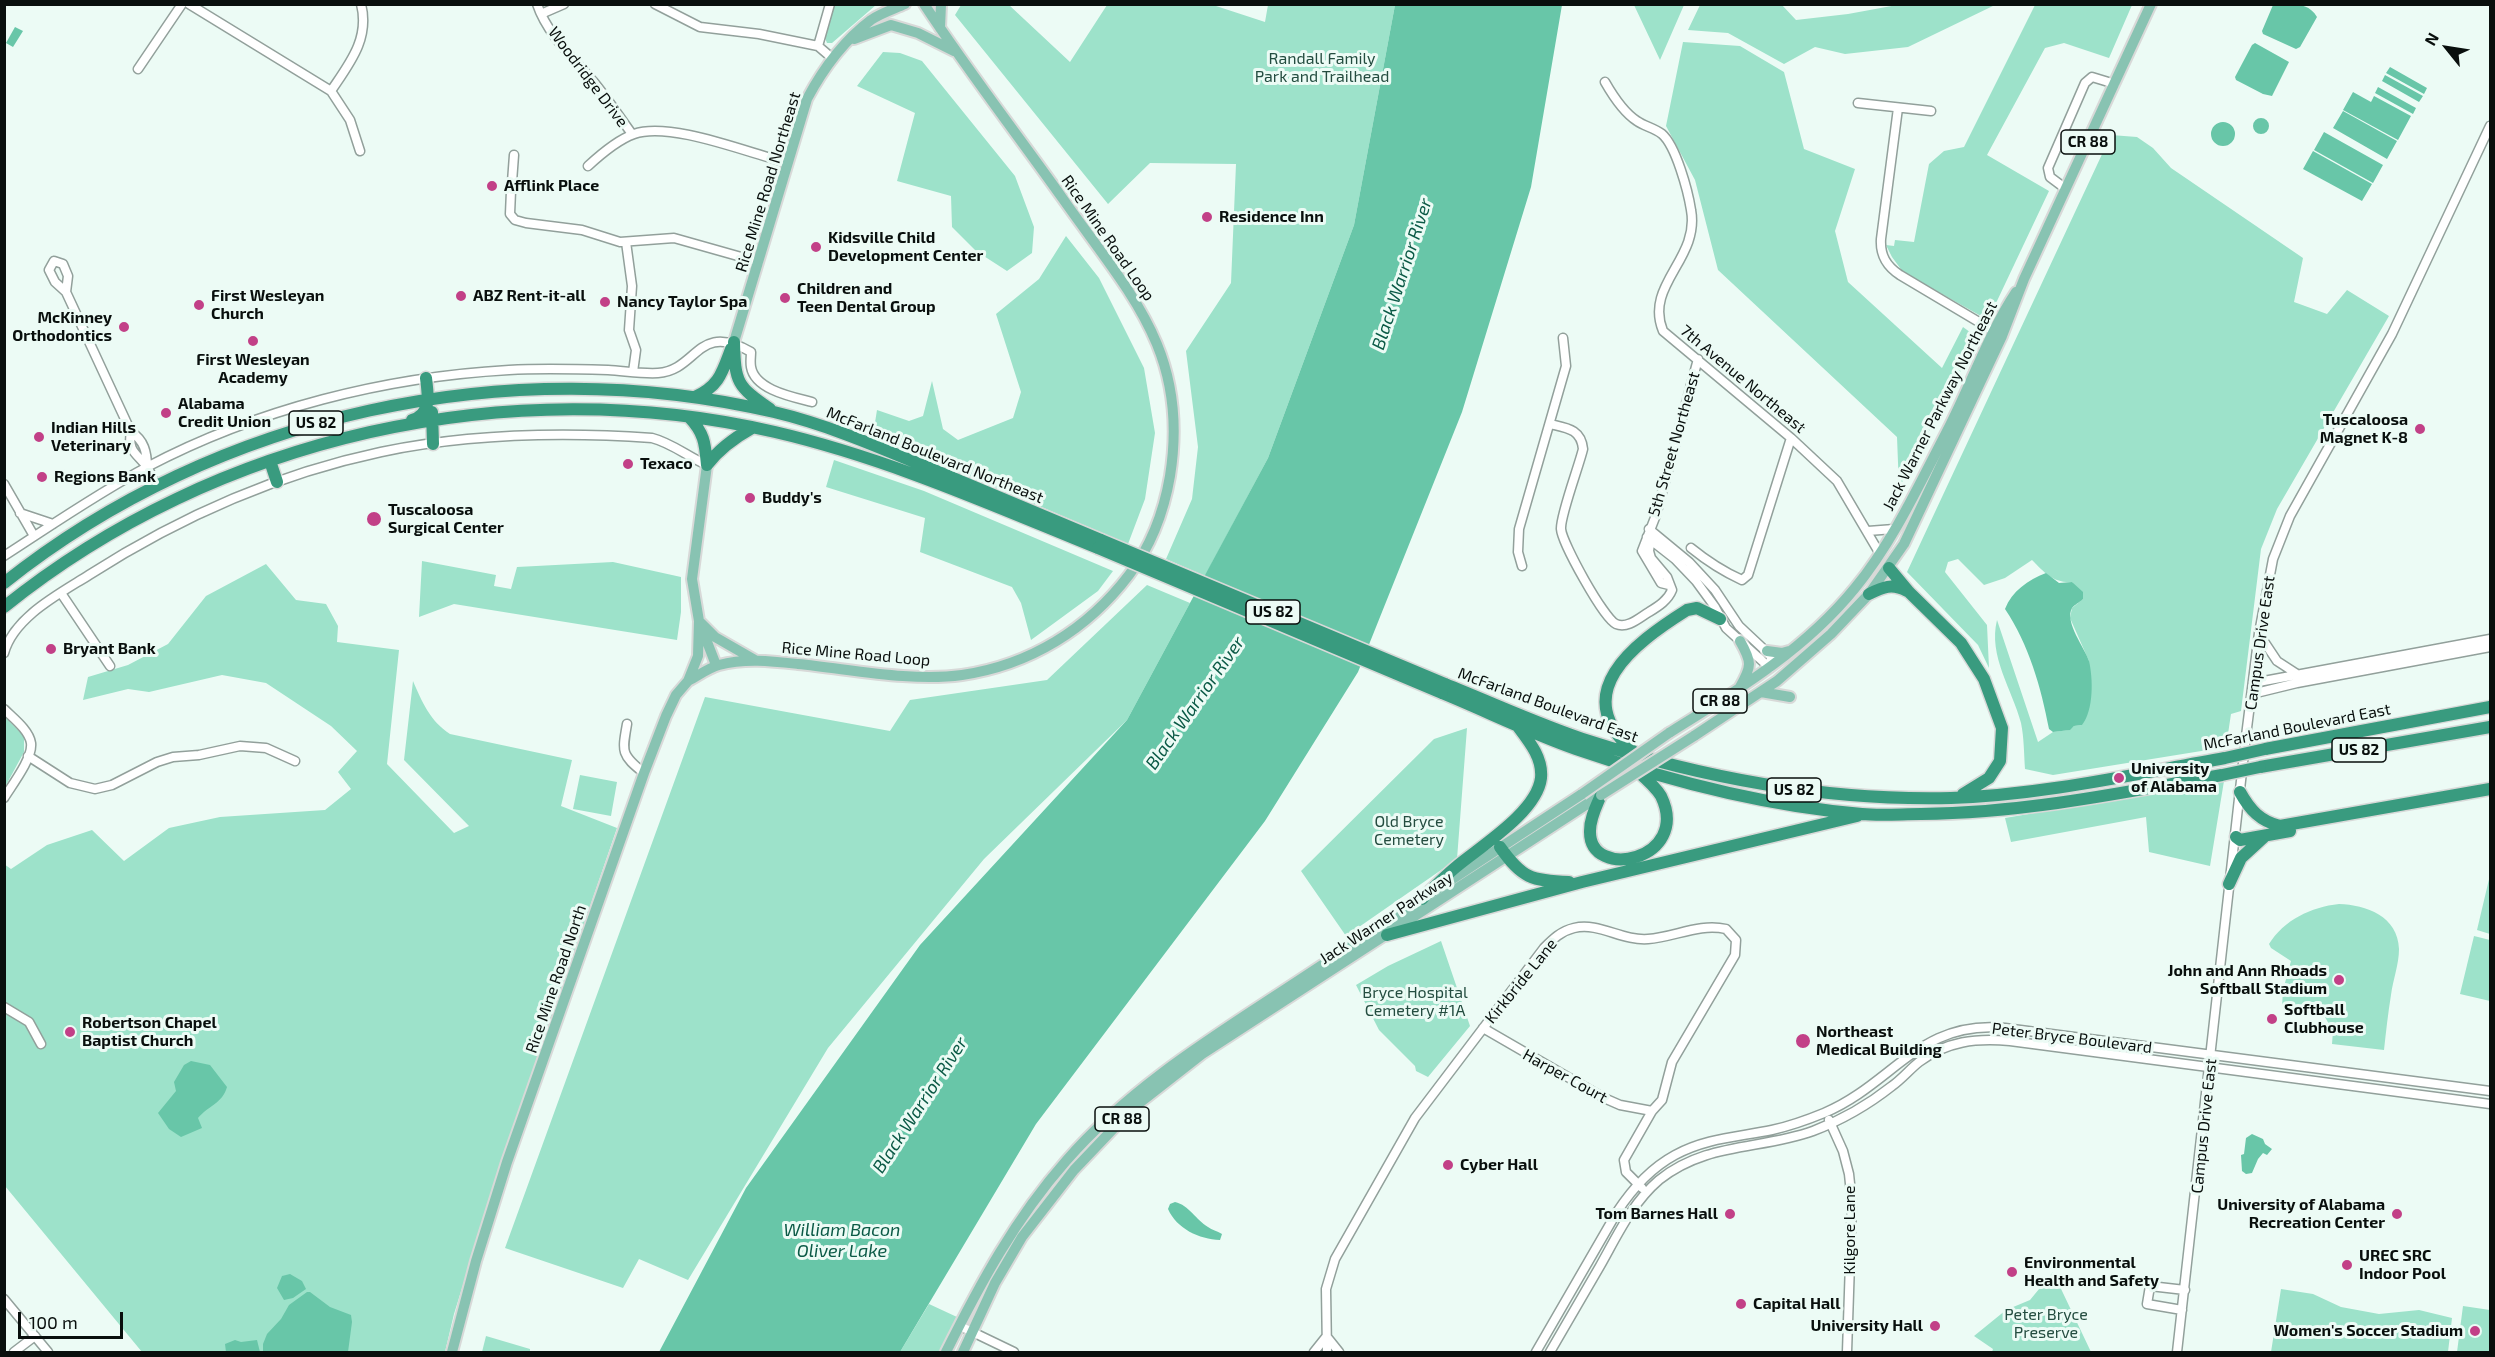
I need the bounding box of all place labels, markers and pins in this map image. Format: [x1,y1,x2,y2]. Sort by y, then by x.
place label: Afflink Place [504,176,599,196]
marker: Afflink Place [485,179,499,193]
place label: Residence Inn [1219,207,1324,227]
marker: Residence Inn [1200,210,1214,224]
place label: Kidsville Child Development Center [828,228,983,266]
marker: Kidsville Child Development Center [809,240,823,254]
place label: Children and Teen Dental Group [797,279,936,317]
place label: First Wesleyan Church [211,286,324,324]
place label: ABZ Rent-it-all [473,286,586,306]
marker: ABZ Rent-it-all [454,289,468,303]
marker: Children and Teen Dental Group [778,291,792,305]
place label: Nancy Taylor Spa [617,292,747,312]
marker: Nancy Taylor Spa [598,295,612,309]
marker: First Wesleyan Church [192,298,206,312]
place label: McKinney Orthodontics [12,308,112,346]
marker: McKinney Orthodontics [117,320,131,334]
marker: First Wesleyan Academy [246,334,260,348]
place label: First Wesleyan Academy [196,350,310,388]
place label: Alabama Credit Union [178,394,271,432]
marker: Alabama Credit Union [159,406,173,420]
place label: Tuscaloosa Magnet K-8 [2320,410,2408,448]
place label: Indian Hills Veterinary [51,418,136,456]
marker: Tuscaloosa Magnet K-8 [2413,422,2427,436]
marker: Indian Hills Veterinary [32,430,46,444]
place label: Texaco [640,454,693,474]
marker: Texaco [621,457,635,471]
place label: Regions Bank [54,467,156,487]
marker: Regions Bank [35,470,49,484]
place label: Buddy's [762,488,822,508]
marker: Buddy's [743,491,757,505]
place label: Tuscaloosa Surgical Center [388,500,504,538]
marker: Tuscaloosa Surgical Center [365,510,383,528]
place label: Bryant Bank [63,639,156,659]
marker: Bryant Bank [44,642,58,656]
place label: University of Alabama [2131,759,2217,797]
marker: University of Alabama [2112,771,2126,785]
place label: John and Ann Rhoads Softball Stadium [2167,961,2327,999]
marker: John and Ann Rhoads Softball Stadium [2332,973,2346,987]
place label: Softball Clubhouse [2284,1000,2364,1038]
marker: Softball Clubhouse [2265,1012,2279,1026]
place label: Robertson Chapel Baptist Church [82,1013,217,1051]
place label: Northeast Medical Building [1816,1022,1942,1060]
marker: Robertson Chapel Baptist Church [63,1025,77,1039]
marker: Northeast Medical Building [1794,1032,1812,1050]
place label: Cyber Hall [1460,1155,1538,1175]
marker: Cyber Hall [1441,1158,1455,1172]
place label: University of Alabama Recreation Center [2217,1195,2385,1233]
place label: Tom Barnes Hall [1596,1204,1718,1224]
marker: Tom Barnes Hall [1723,1207,1737,1221]
marker: University of Alabama Recreation Center [2390,1207,2404,1221]
place label: UREC SRC Indoor Pool [2359,1246,2446,1284]
place label: Environmental Health and Safety [2024,1253,2159,1291]
marker: UREC SRC Indoor Pool [2340,1258,2354,1272]
marker: Environmental Health and Safety [2005,1265,2019,1279]
place label: Capital Hall [1753,1294,1841,1314]
marker: Capital Hall [1734,1297,1748,1311]
place label: University Hall [1811,1316,1923,1336]
marker: University Hall [1928,1319,1942,1333]
place label: Women's Soccer Stadium [2274,1321,2463,1341]
marker: Women's Soccer Stadium [2468,1324,2482,1338]

